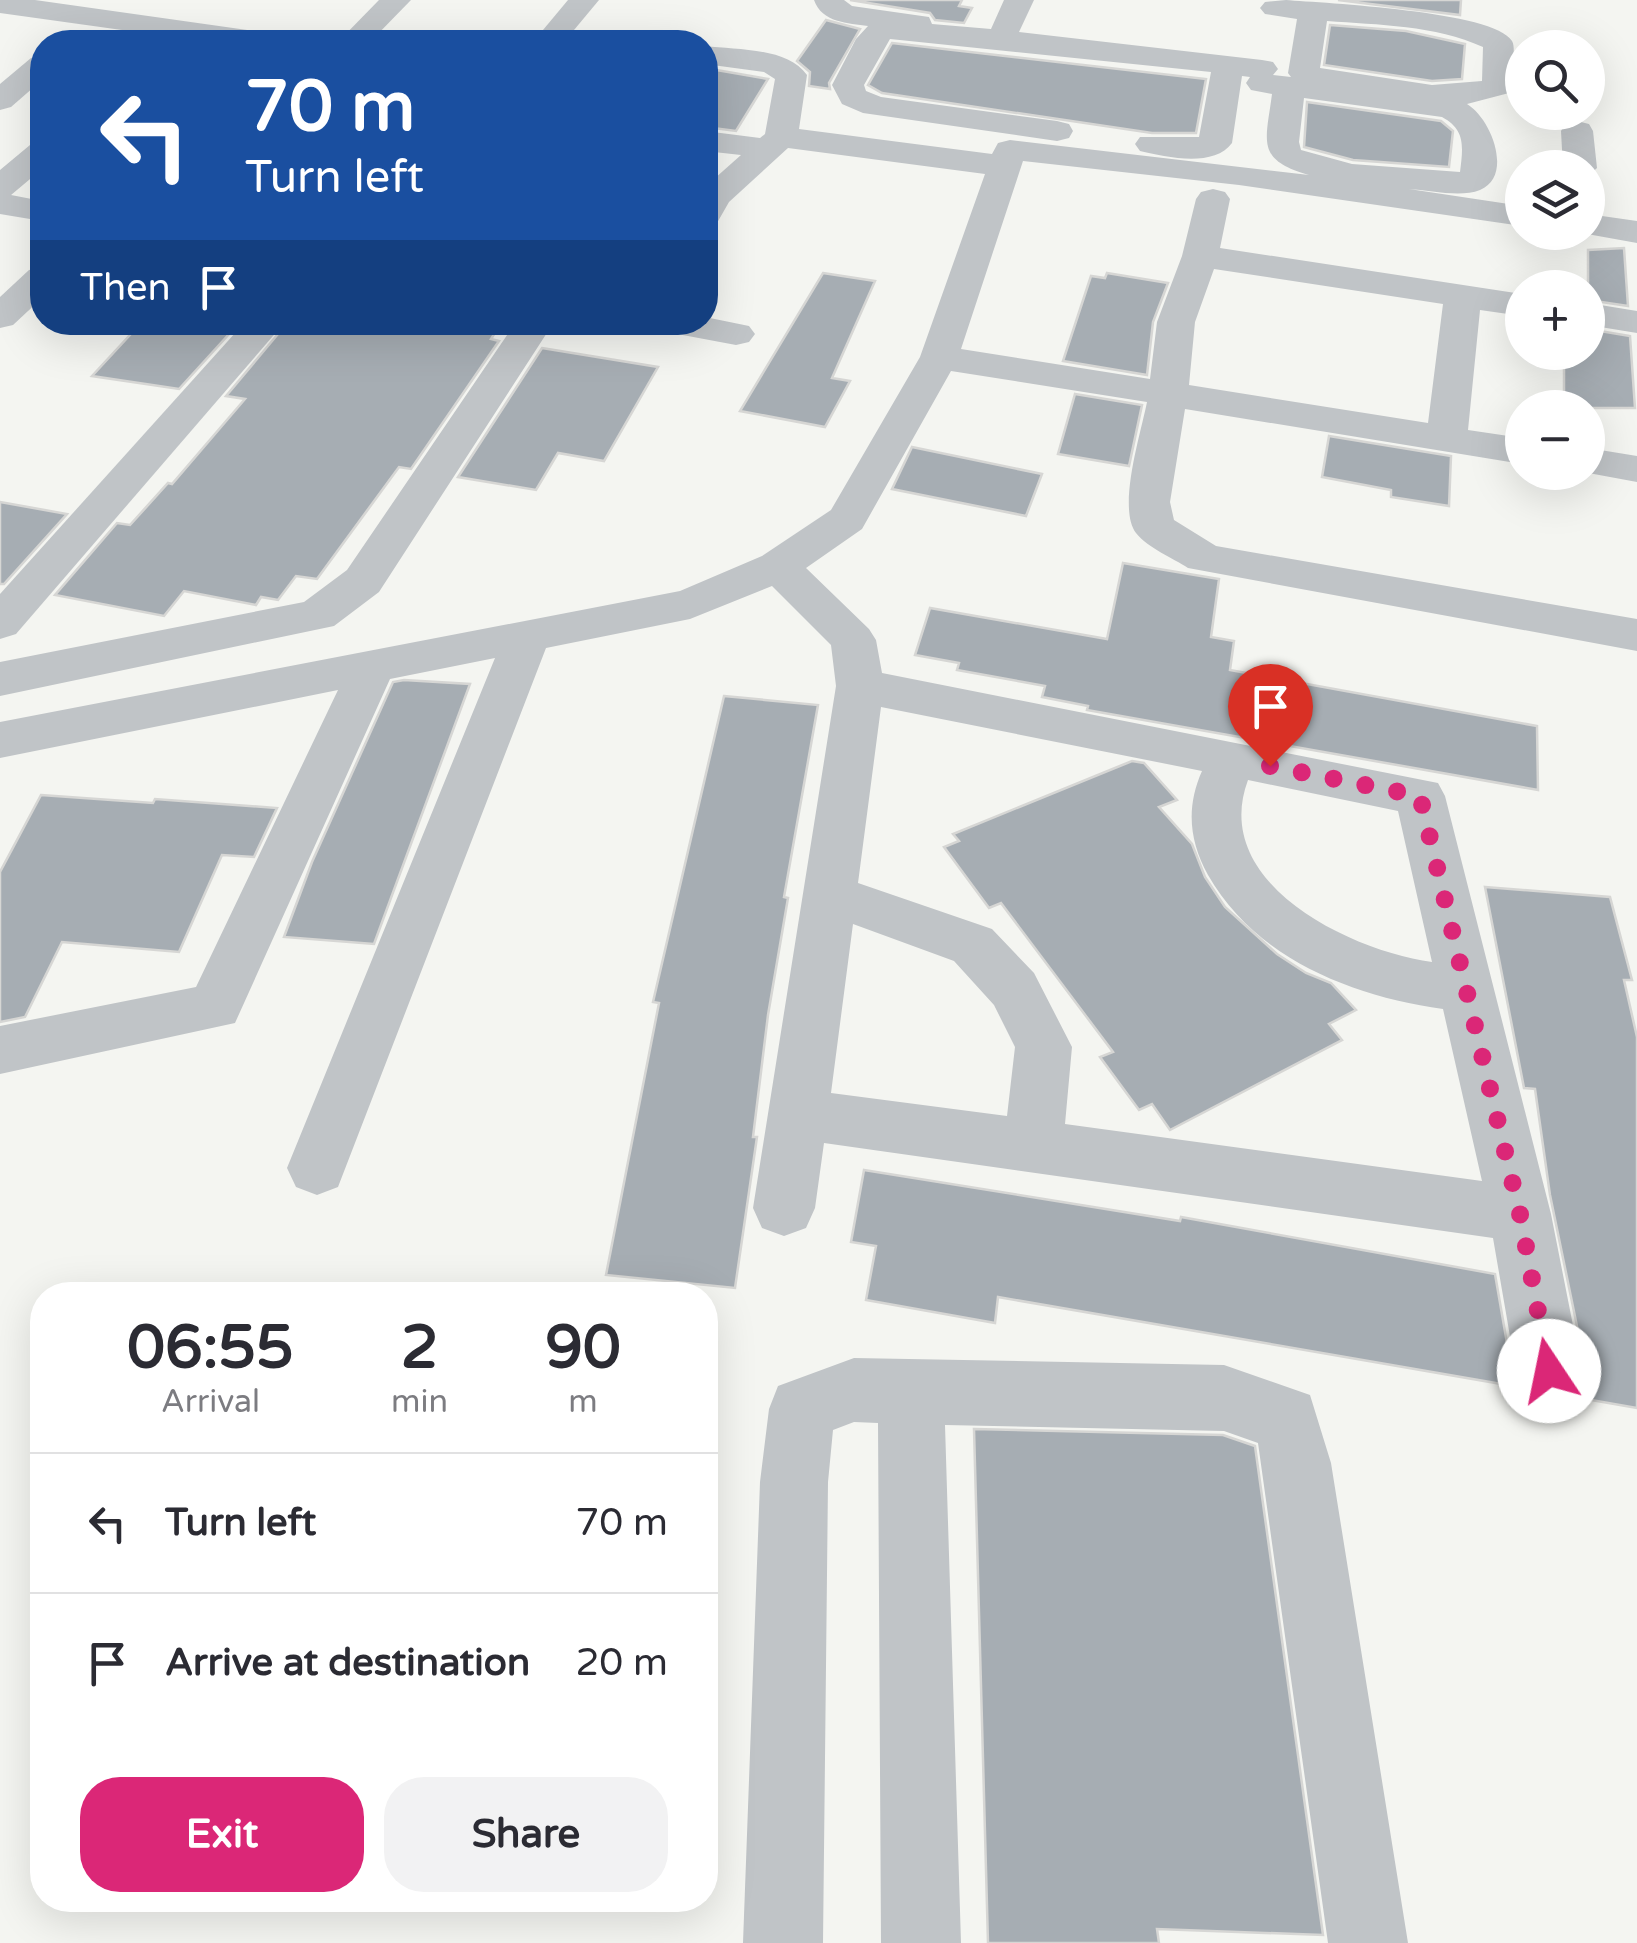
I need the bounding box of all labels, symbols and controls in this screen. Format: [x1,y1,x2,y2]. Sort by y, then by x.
map controls [1505,30,1605,490]
button: search [1505,30,1605,130]
text: 70 m [245,66,415,150]
icon: left [80,70,210,200]
button: layers [1505,150,1605,250]
text: Turn left [245,151,424,205]
icon: arrive [191,260,246,315]
text: Then [80,265,171,311]
button: + [1505,270,1605,370]
button: − [1505,390,1605,490]
pin [1228,664,1313,767]
icon: arrive [1243,679,1298,734]
text: 06:55 [127,1312,294,1384]
text: 2 [401,1312,438,1384]
text: 90 [545,1312,621,1384]
position arrow [1497,1319,1601,1423]
text: Arrival [161,1383,260,1421]
text: min [391,1383,448,1421]
text: m [568,1383,598,1421]
icon: left [80,1496,135,1551]
text: Turn left [165,1500,316,1546]
text: 70 m [576,1500,668,1546]
icon: arrive [80,1636,135,1691]
text: Arrive at destination [165,1640,530,1686]
text: 20 m [576,1640,668,1686]
button: Exit [80,1777,364,1892]
button: Share [384,1777,668,1892]

